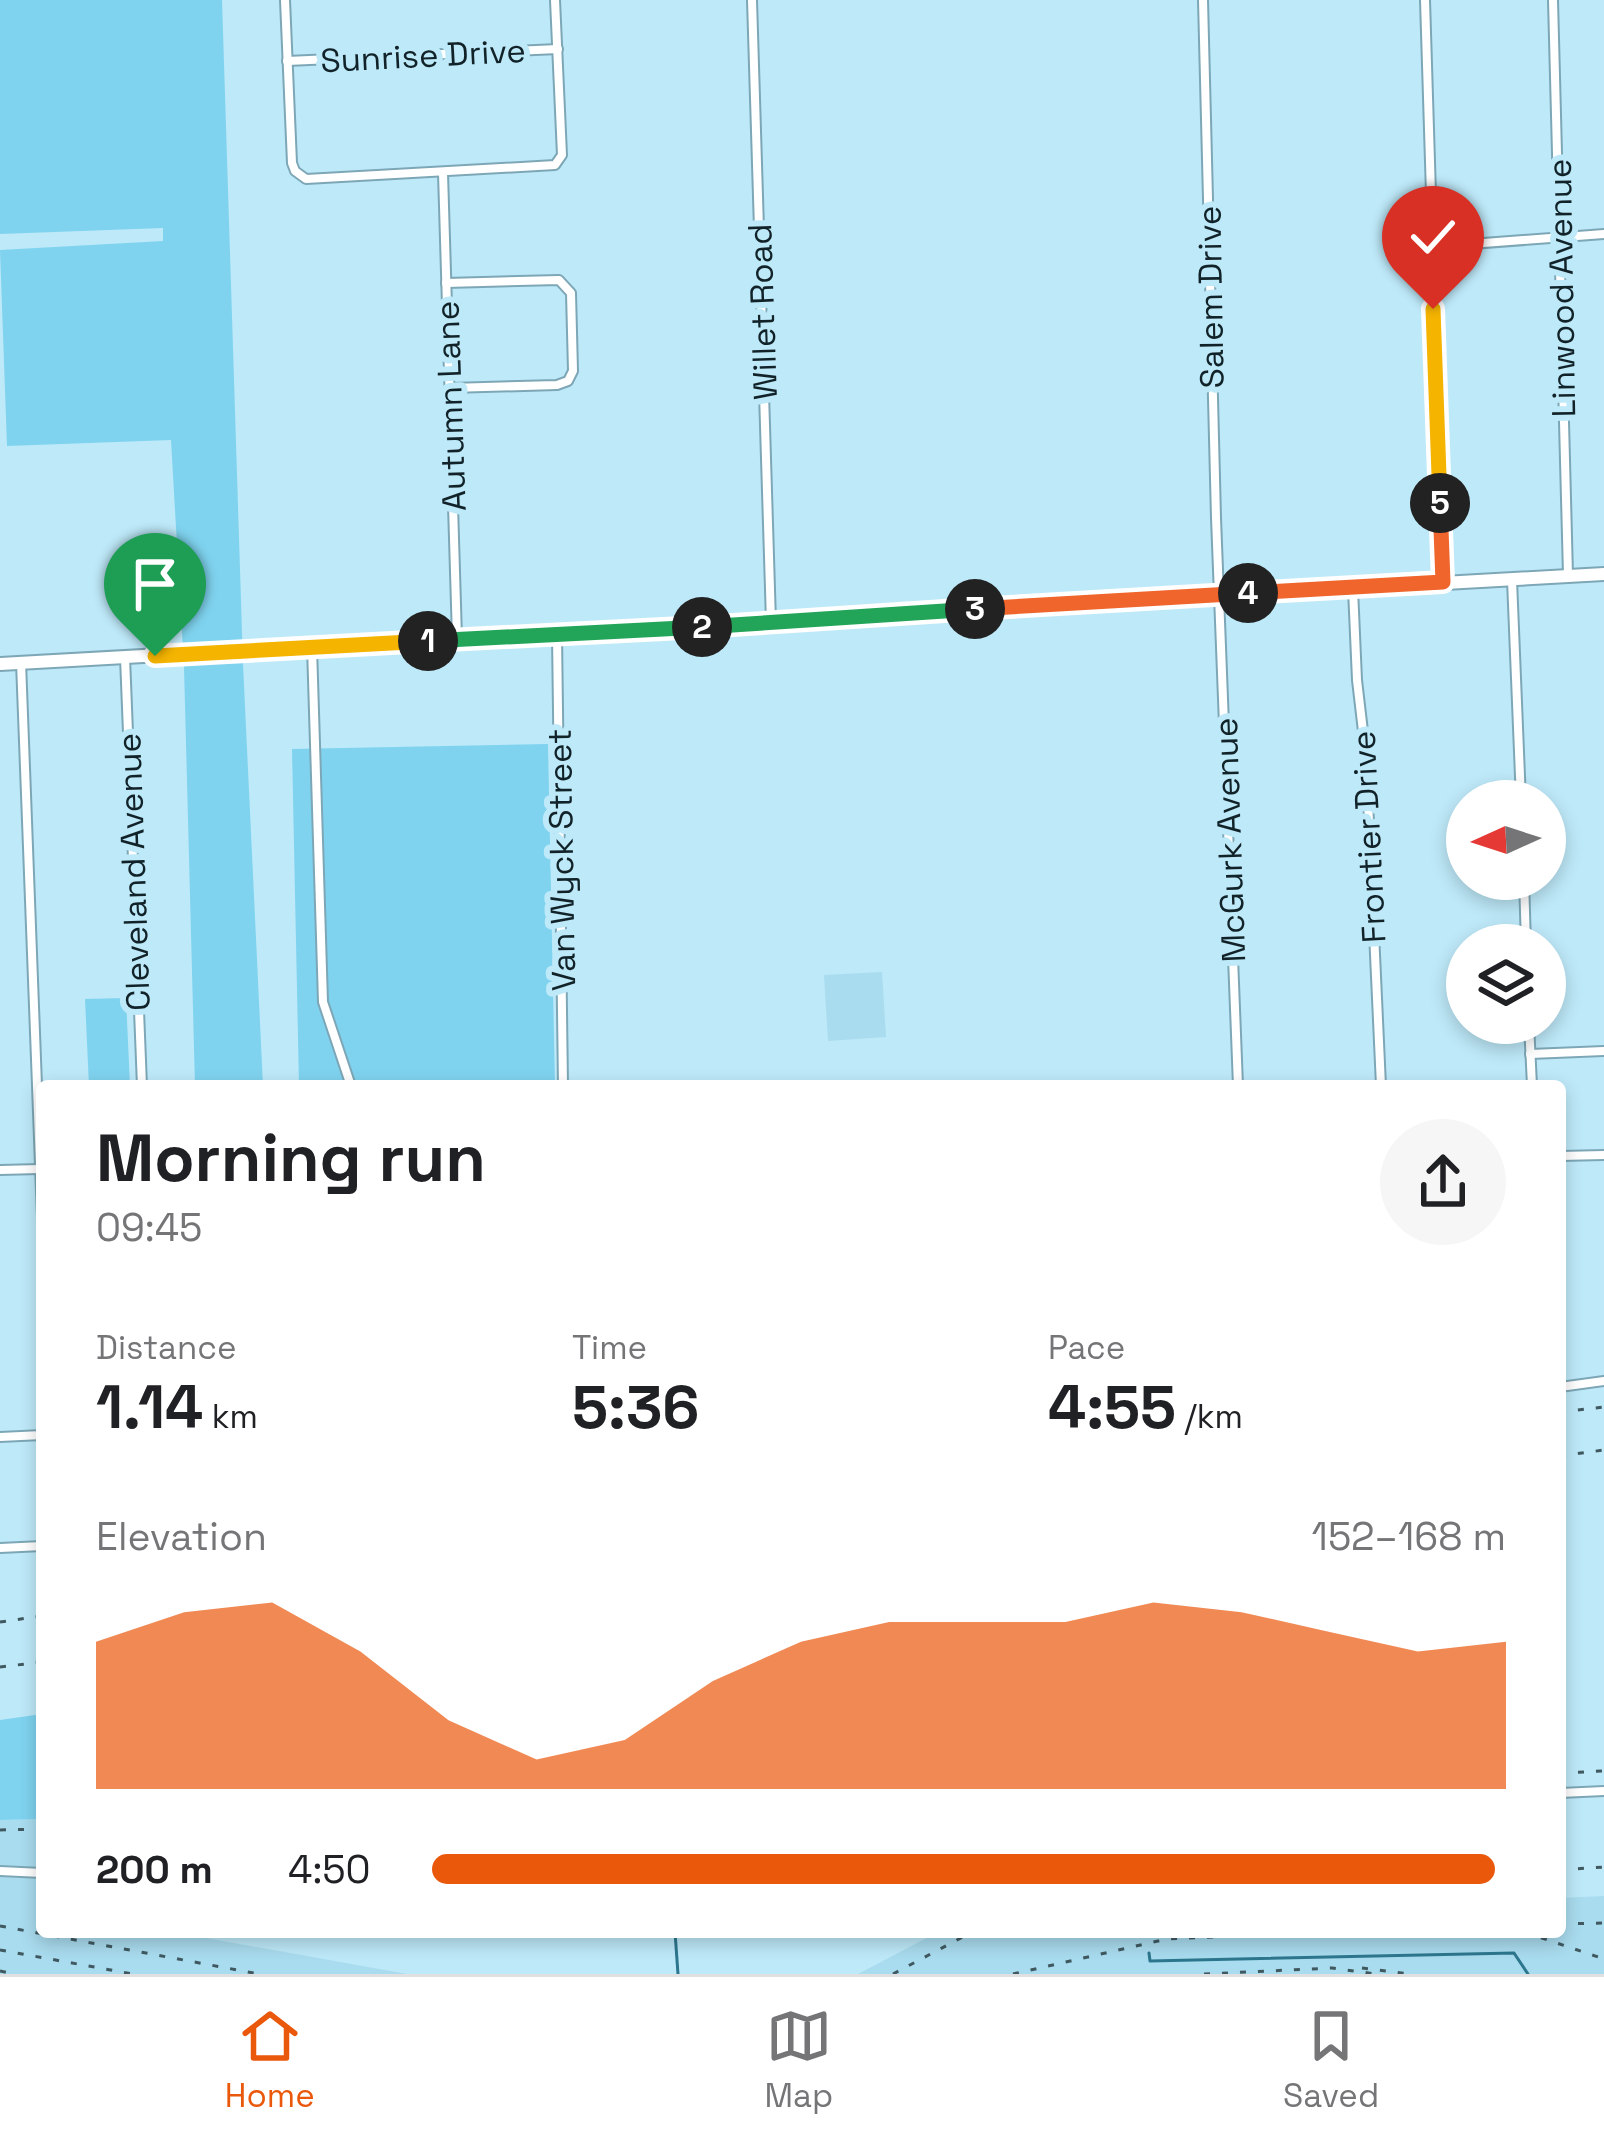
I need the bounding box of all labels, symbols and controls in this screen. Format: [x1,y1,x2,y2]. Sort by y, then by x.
street label: Sunrise Drive [319,30,527,82]
street label: Linwood Avenue [1539,158,1585,418]
pin [1382,186,1484,309]
icon: check [1400,204,1466,270]
street label: Salem Drive [1188,205,1234,389]
street label: Willet Road [739,223,787,401]
street label: Autumn Lane [426,300,476,512]
pin: 5 [1410,473,1470,533]
text: 5 [1430,482,1450,524]
pin [104,533,206,656]
icon: arrive [122,551,188,617]
pin: 4 [1218,563,1278,623]
text: 4 [1238,572,1259,614]
pin: 3 [945,579,1005,639]
text: 3 [965,588,985,630]
pin: 2 [672,597,732,657]
text: 2 [692,606,712,648]
pin: 1 [398,611,458,671]
text: 1 [421,620,435,662]
street label: McGurk Avenue [1205,717,1255,963]
street label: Van Wyck Street [539,728,585,992]
street label: Frontier Drive [1342,730,1396,944]
street label: Cleveland Avenue [108,732,160,1012]
north arrow [1446,780,1566,900]
map controls [1446,780,1566,1044]
button: layers [1446,924,1566,1044]
text: Morning run [96,1116,486,1200]
button: share [1380,1119,1506,1245]
text: 09:45 [96,1203,202,1252]
text: Distance [96,1327,237,1369]
text: Time [572,1327,647,1369]
text: Pace [1048,1327,1125,1369]
text: 1.14 [96,1369,203,1446]
text: 5:36 [572,1369,699,1446]
text: 4:55 [1048,1369,1176,1446]
text: km [203,1396,258,1438]
text: /km [1176,1396,1243,1438]
text: Elevation [96,1512,267,1561]
text: 152–168 m [1312,1512,1506,1561]
text: 200 m [96,1845,213,1894]
text: 4:50 [288,1845,371,1894]
tab: Home [225,2003,315,2117]
tab: Map [764,2003,833,2117]
tab: Saved [1283,2003,1379,2117]

